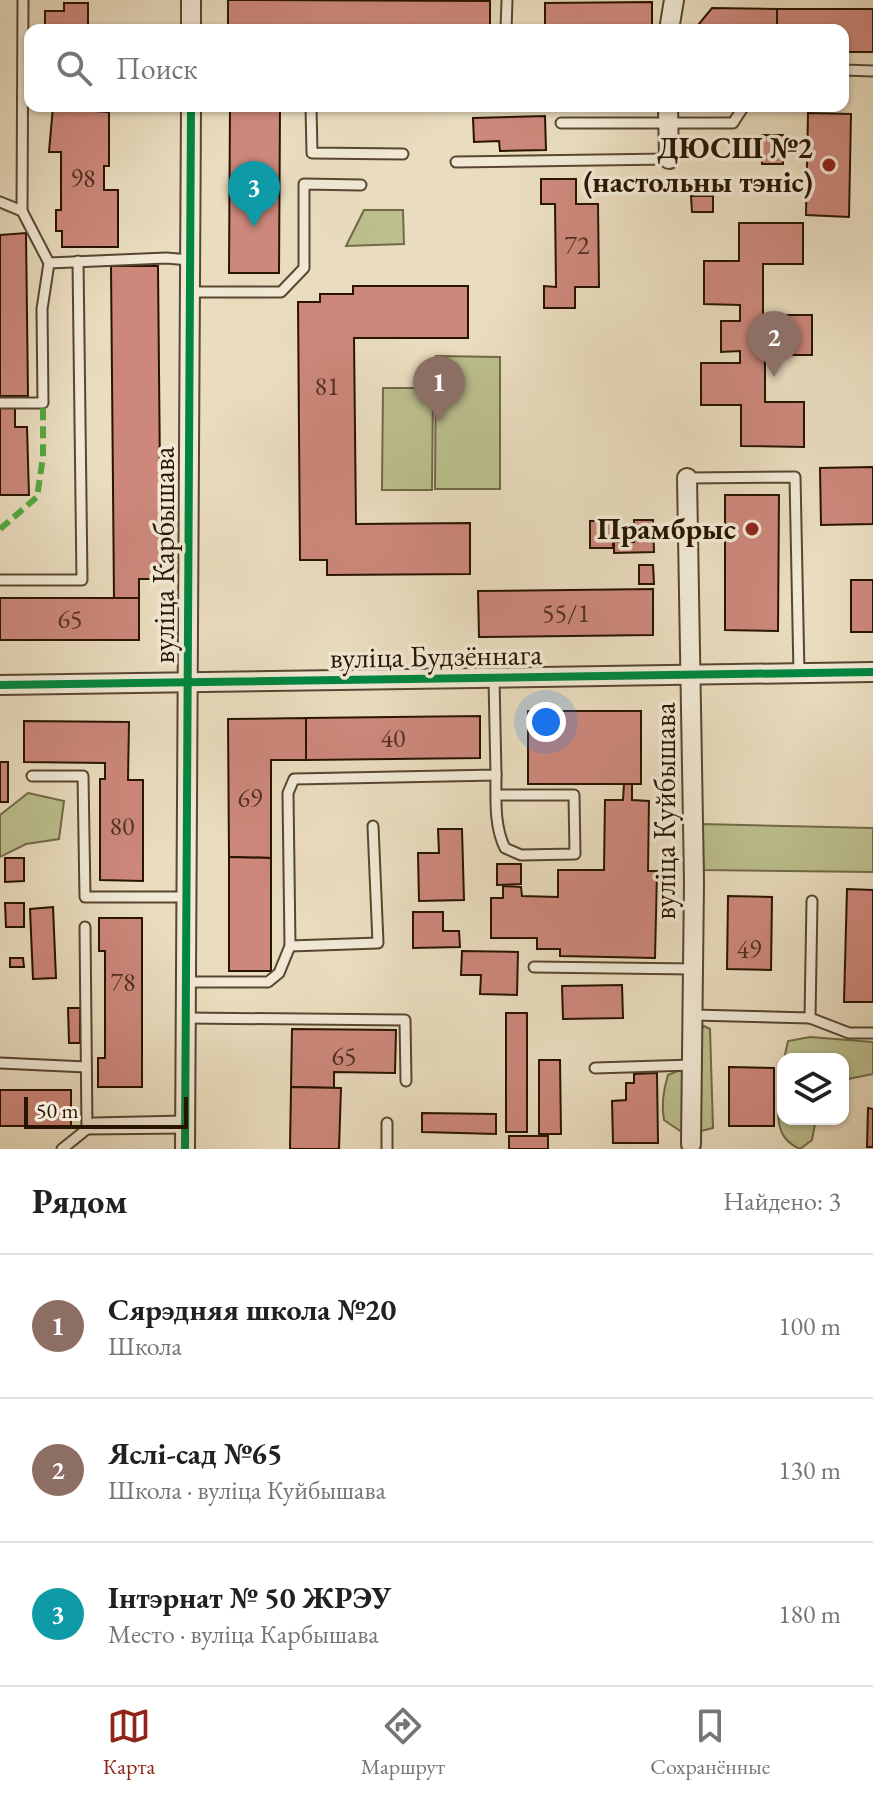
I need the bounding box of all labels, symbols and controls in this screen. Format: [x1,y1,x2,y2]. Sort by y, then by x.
search box [24,24,849,112]
icon: search [52,46,96,90]
text: Поиск [116,49,198,88]
place label: ДЮСШ №2 (настольны тэніс) [583,128,813,201]
marker: ДЮСШ №2 (настольны тэніс) [820,156,838,174]
house number: 98 [71,161,95,195]
pin: 3 [228,161,280,227]
house number: 72 [565,228,590,262]
pin: 2 [748,311,800,377]
pin: 1 [413,356,465,422]
house number: 81 [315,369,339,403]
street label: вуліца Карбышава [144,446,183,664]
place label: Прамбрыс [597,509,736,548]
marker: Прамбрыс [743,520,761,538]
house number: 55/1 [542,596,590,630]
house number: 65 [58,602,82,636]
street label: вуліца Будзённага [329,634,543,677]
your location [526,702,566,742]
street label: вуліца Куйбышава [645,702,684,920]
house number: 40 [381,721,405,755]
house number: 69 [238,781,263,815]
house number: 80 [110,809,134,843]
house number: 49 [737,932,762,966]
house number: 78 [111,965,135,999]
house number: 65 [332,1039,356,1073]
map controls [777,1053,849,1125]
button: layers [777,1053,849,1125]
scale bar [24,1093,188,1129]
text: 50 m [36,1096,79,1125]
text: Рядом [32,1179,127,1223]
text: Найдено: 3 [723,1184,841,1218]
text: Сярэдняя школа №20 [108,1290,396,1329]
text: 1 [51,1309,65,1343]
text: 100 m [778,1309,841,1343]
text: Школа [108,1329,182,1363]
text: Яслі-сад №65 [108,1434,283,1473]
text: 2 [51,1453,65,1487]
text: 130 m [778,1453,841,1487]
text: Школа · вуліца Куйбышава [108,1473,386,1507]
text: Інтэрнат № 50 ЖРЭУ [108,1578,391,1617]
text: 3 [51,1597,65,1631]
text: 180 m [778,1597,841,1631]
text: Место · вуліца Карбышава [108,1617,379,1651]
tab: Карта [103,1704,155,1781]
tab: Маршрут [361,1704,445,1781]
tab: Сохранённые [650,1704,770,1781]

